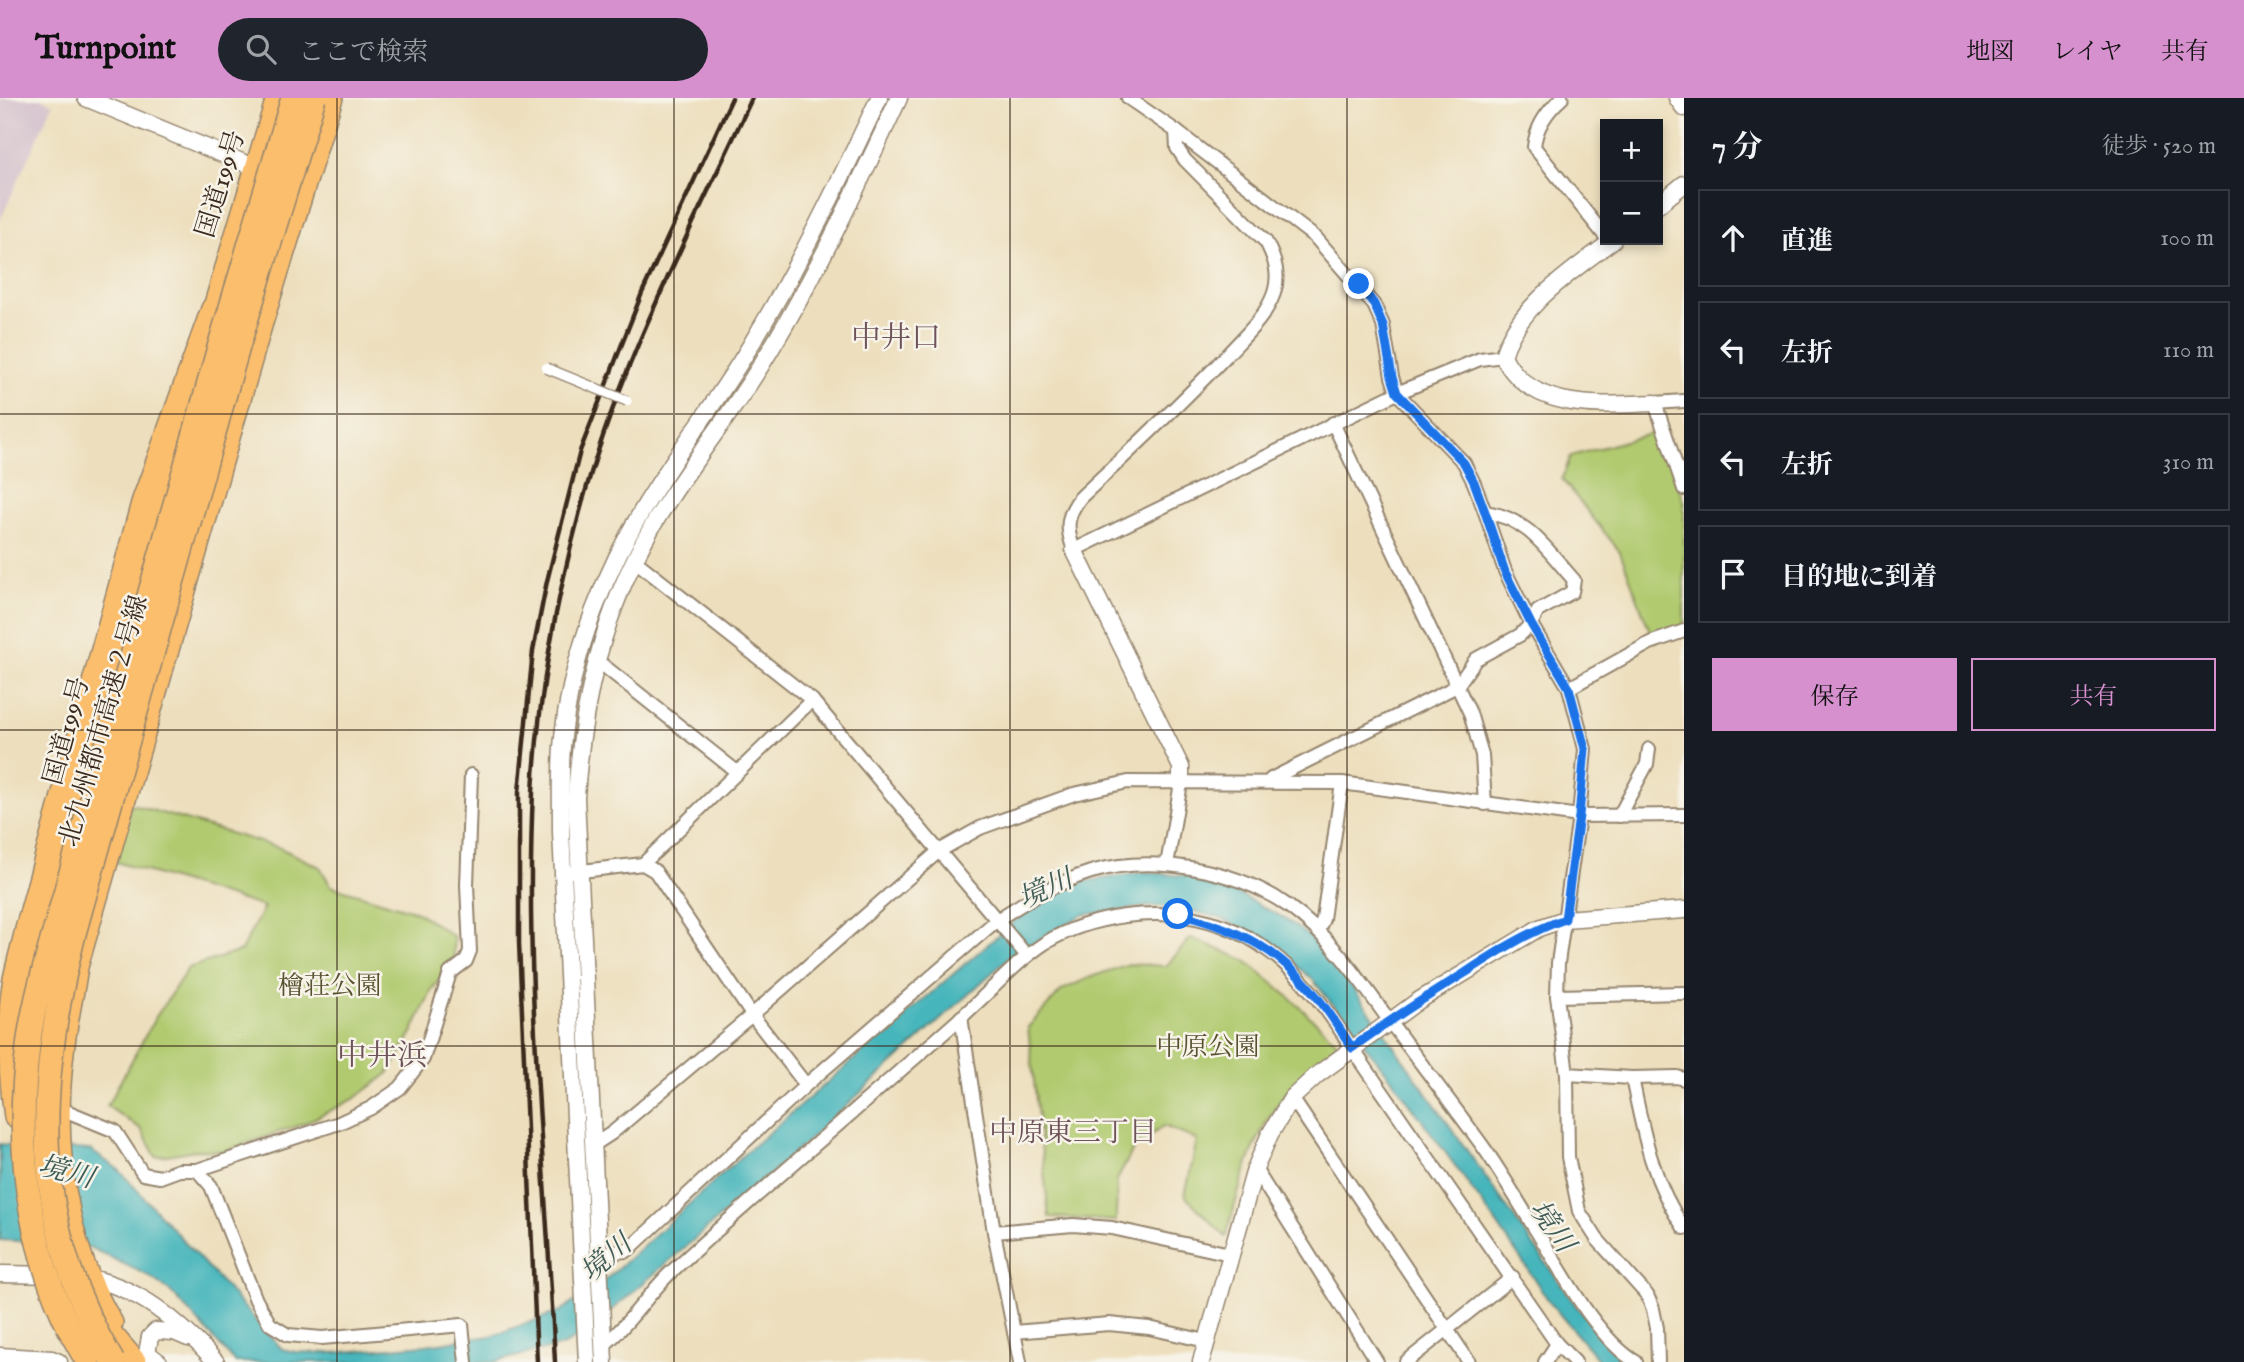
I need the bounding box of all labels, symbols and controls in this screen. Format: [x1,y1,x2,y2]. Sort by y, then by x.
search box [218,18,708,81]
text: Turnpoint [35,28,176,70]
icon: search [242,30,280,68]
text: ここで検索 [298,36,428,69]
text: 地図 [1966,37,2014,68]
text: レイヤ [2052,37,2123,68]
text: 共有 [2161,37,2209,68]
map controls [1600,119,1663,245]
button: + [1600,119,1663,182]
street label: 国道199号 [189,126,253,242]
text: 7 分 [1712,129,1763,167]
text: 徒歩 · 520 m [2102,132,2216,161]
button: − [1600,182,1663,245]
icon: ahead [1714,219,1752,257]
text: 100 m [2160,224,2214,253]
text: 直進 [1781,225,1833,258]
route end [1343,268,1374,299]
district label: 中井口 [851,320,941,358]
icon: left [1714,331,1752,369]
text: 110 m [2163,336,2214,365]
text: 左折 [1781,337,1833,370]
icon: left [1714,443,1752,481]
text: 310 m [2163,448,2214,477]
text: 左折 [1781,449,1833,482]
icon: arrive [1714,555,1752,593]
text: 目的地に到着 [1781,561,1937,594]
street label: 北九州都市高速２号線 [52,591,156,851]
button: 保存 [1712,658,1957,731]
button: 共有 [1971,658,2216,731]
street label: 国道199号 [37,673,97,789]
water label: 境川 [1013,861,1081,917]
route start [1162,898,1193,929]
park label: 檜荘公園 [278,970,382,1003]
park label: 中原公園 [1156,1031,1260,1064]
district label: 中井浜 [337,1038,427,1076]
district label: 中原東三丁目 [989,1116,1157,1151]
water label: 境川 [34,1149,100,1198]
water label: 境川 [1521,1194,1583,1262]
water label: 境川 [574,1226,642,1290]

